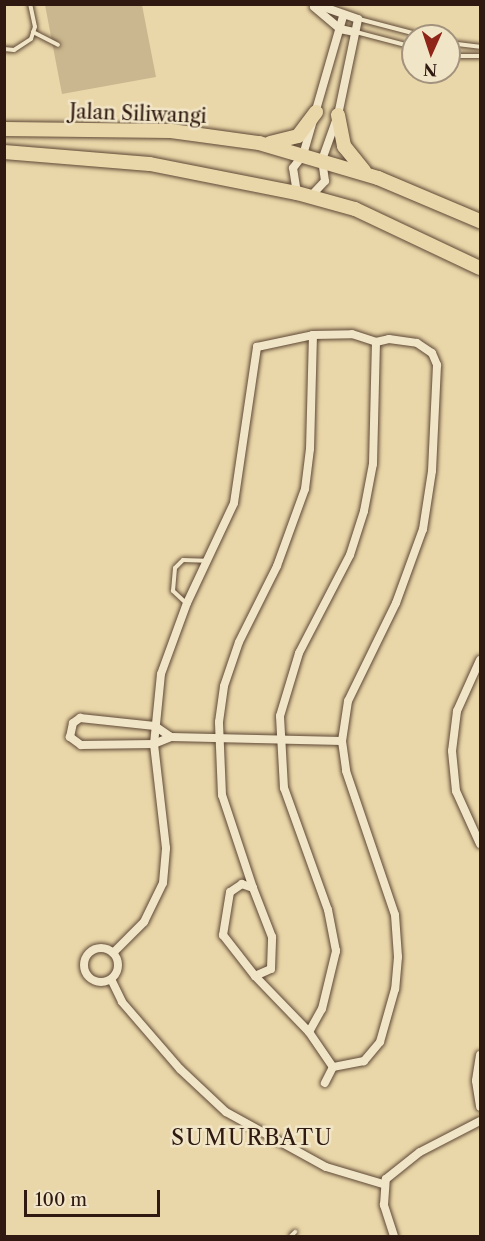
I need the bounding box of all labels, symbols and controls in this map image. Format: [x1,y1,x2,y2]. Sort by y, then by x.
north arrow [401,24,461,84]
text: N [423,60,438,80]
street label: Jalan Siliwangi [69,100,207,128]
district label: SUMURBATU [171,1125,333,1151]
scale bar [27,1178,164,1216]
text: 100 m [35,1189,87,1211]

